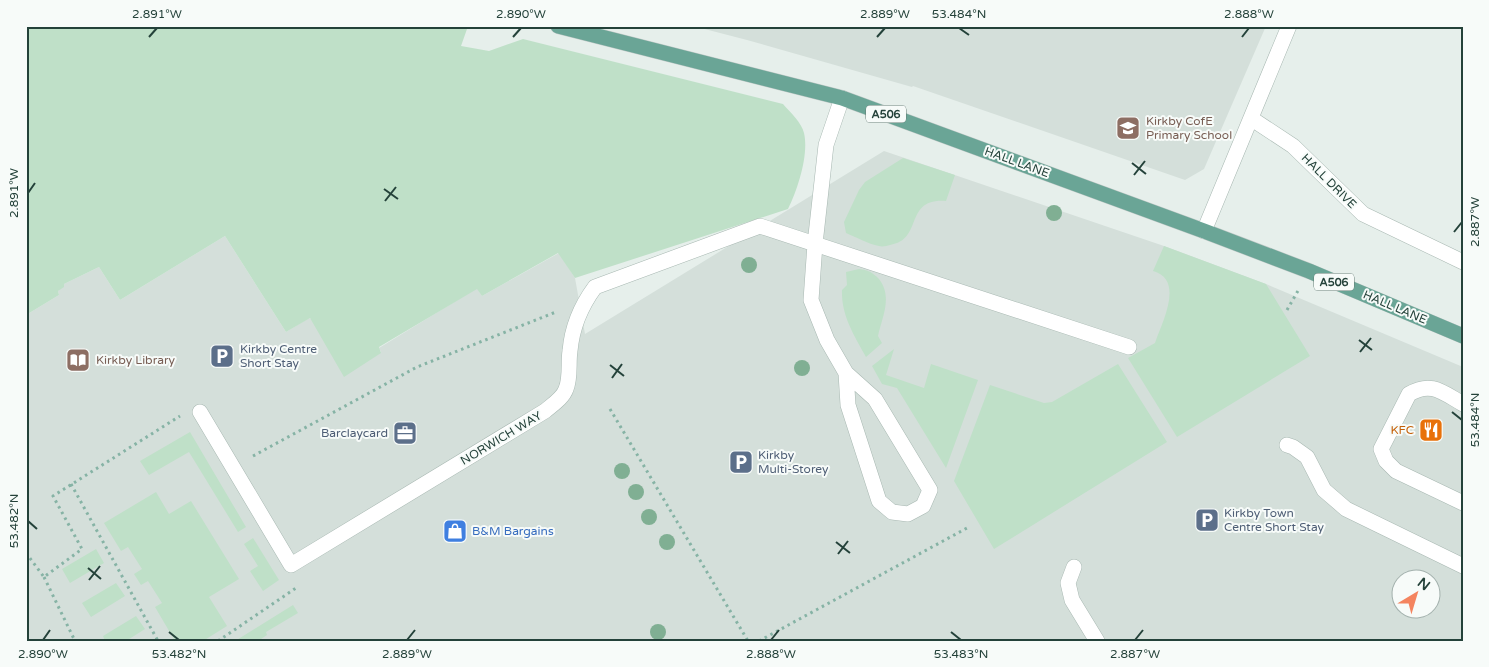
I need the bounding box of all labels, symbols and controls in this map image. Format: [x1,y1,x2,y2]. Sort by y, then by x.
text: 2.891°W [132,7,182,21]
text: 2.890°W [496,7,546,21]
text: 2.889°W [860,7,910,21]
text: 53.484°N [932,7,986,21]
text: 2.888°W [1224,7,1274,21]
road number: A506 [866,106,906,122]
place label: Kirkby CofE Primary School [1146,114,1232,142]
school or university icon: Kirkby CofE Primary School [1115,115,1141,141]
street label: HALL LANE [983,144,1052,180]
street label: HALL DRIVE [1299,151,1360,212]
text: 2.891°W [7,168,21,218]
text: 2.887°W [1468,197,1482,247]
road number: A506 [1314,274,1354,290]
street label: HALL LANE [1361,287,1429,327]
place label: Kirkby Centre Short Stay [240,342,317,370]
parking icon: Kirkby Centre Short Stay [209,343,235,369]
library icon: Kirkby Library [65,347,91,373]
place label: Kirkby Library [96,353,176,367]
text: 53.484°N [1468,393,1482,447]
street label: NORWICH WAY [458,408,544,468]
restaurant icon: KFC [1418,417,1444,443]
office icon: Barclaycard [392,420,418,446]
place label: KFC [1391,423,1414,437]
place label: Barclaycard [321,426,388,440]
place label: Kirkby Multi-Storey [758,448,829,476]
parking icon: Kirkby Multi-Storey [728,449,754,475]
text: 53.482°N [7,494,21,548]
place label: Kirkby Town Centre Short Stay [1224,506,1325,534]
parking icon: Kirkby Town Centre Short Stay [1194,507,1220,533]
shop icon: B&M Bargains [442,518,468,544]
place label: B&M Bargains [472,524,554,538]
north arrow [1392,570,1442,620]
text: N [1414,574,1433,594]
text: 2.890°W [18,647,68,661]
text: 53.482°N [152,647,206,661]
text: 2.889°W [382,647,432,661]
text: 2.888°W [746,647,796,661]
text: 53.483°N [934,647,988,661]
text: 2.887°W [1110,647,1160,661]

